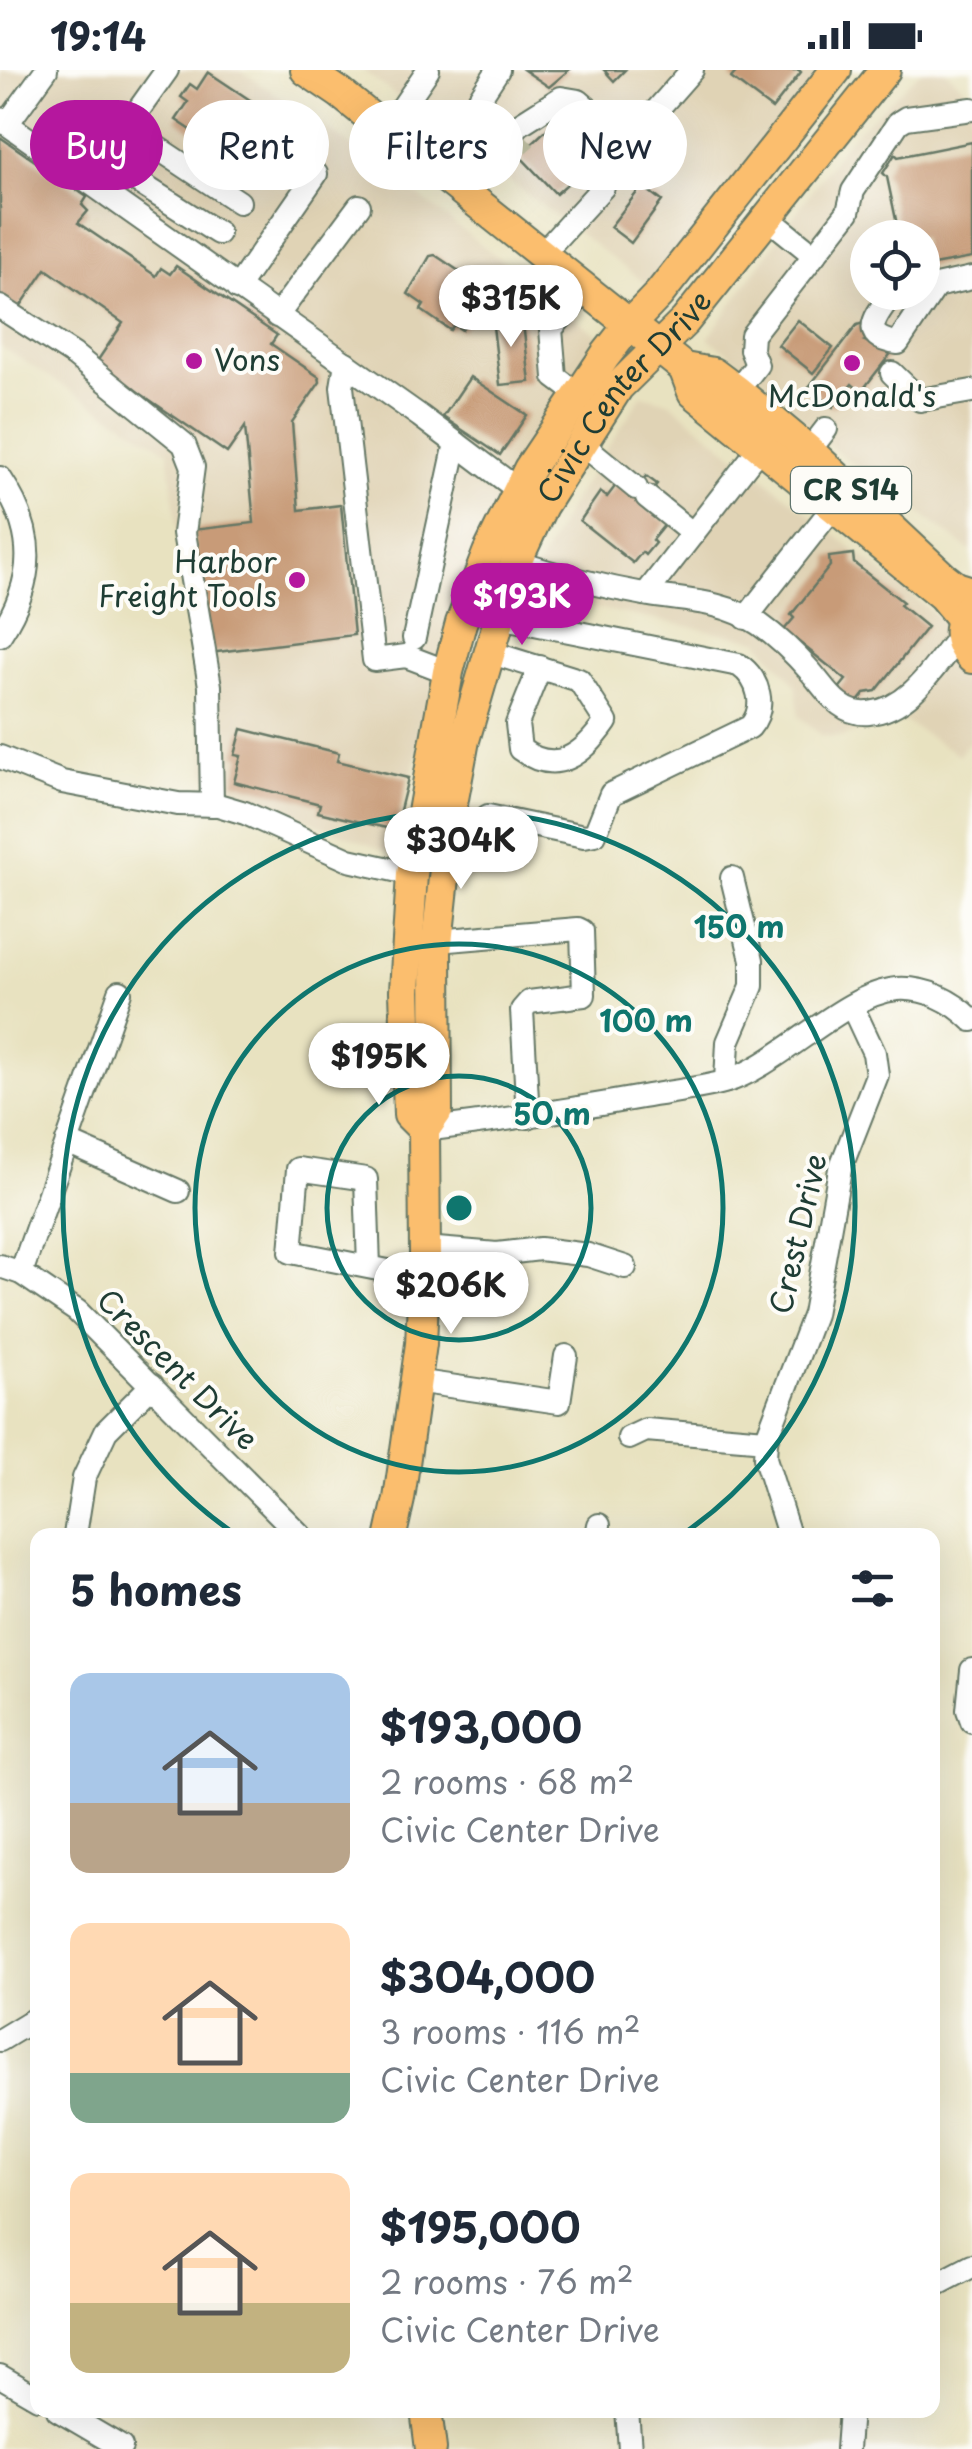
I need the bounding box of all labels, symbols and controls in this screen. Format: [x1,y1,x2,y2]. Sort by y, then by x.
text: 19:14 [50,7,146,64]
chip: Buy [30,100,163,190]
chip: Rent [183,100,329,190]
chip: Filters [349,100,523,190]
chip: New [543,100,687,190]
map controls [850,220,940,310]
button: locate [850,220,940,310]
pin: $315K [441,265,581,350]
text: $315K [461,273,561,321]
street label: Civic Center Drive [524,279,721,512]
place label: Vons [214,336,280,381]
marker: Vons [183,350,205,372]
marker: McDonald's [841,352,863,374]
place label: McDonald's [768,372,936,417]
road number: CR S14 [791,467,911,513]
place label: Harbor Freight Tools [98,538,277,617]
pin: $193K [452,563,592,648]
marker: Harbor Freight Tools [286,569,308,591]
text: $193K [473,571,571,619]
pin: $304K [391,807,531,892]
text: $304K [406,815,516,863]
text: 150 m [694,903,784,948]
text: 100 m [599,997,693,1042]
pin: $195K [309,1023,449,1108]
text: $195K [331,1031,427,1079]
text: 50 m [513,1090,591,1135]
street label: Crest Drive [756,1149,837,1318]
centre of rings [441,1190,477,1226]
pin: $206K [381,1252,521,1337]
text: $206K [396,1260,506,1308]
street label: Crescent Drive [88,1277,270,1459]
text: 5 homes [70,1557,242,1620]
icon: filters [845,1561,900,1616]
text: $193,000 [380,1694,582,1757]
icon: home [150,1713,270,1833]
text: 2 rooms · 68 m² [380,1757,634,1805]
text: Civic Center Drive [380,1805,660,1853]
text: $304,000 [380,1944,595,2007]
icon: home [150,1963,270,2083]
text: 3 rooms · 116 m² [380,2007,641,2055]
text: Civic Center Drive [380,2055,660,2103]
text: $195,000 [380,2194,581,2257]
icon: home [150,2213,270,2333]
text: 2 rooms · 76 m² [380,2257,634,2305]
text: Civic Center Drive [380,2305,660,2353]

